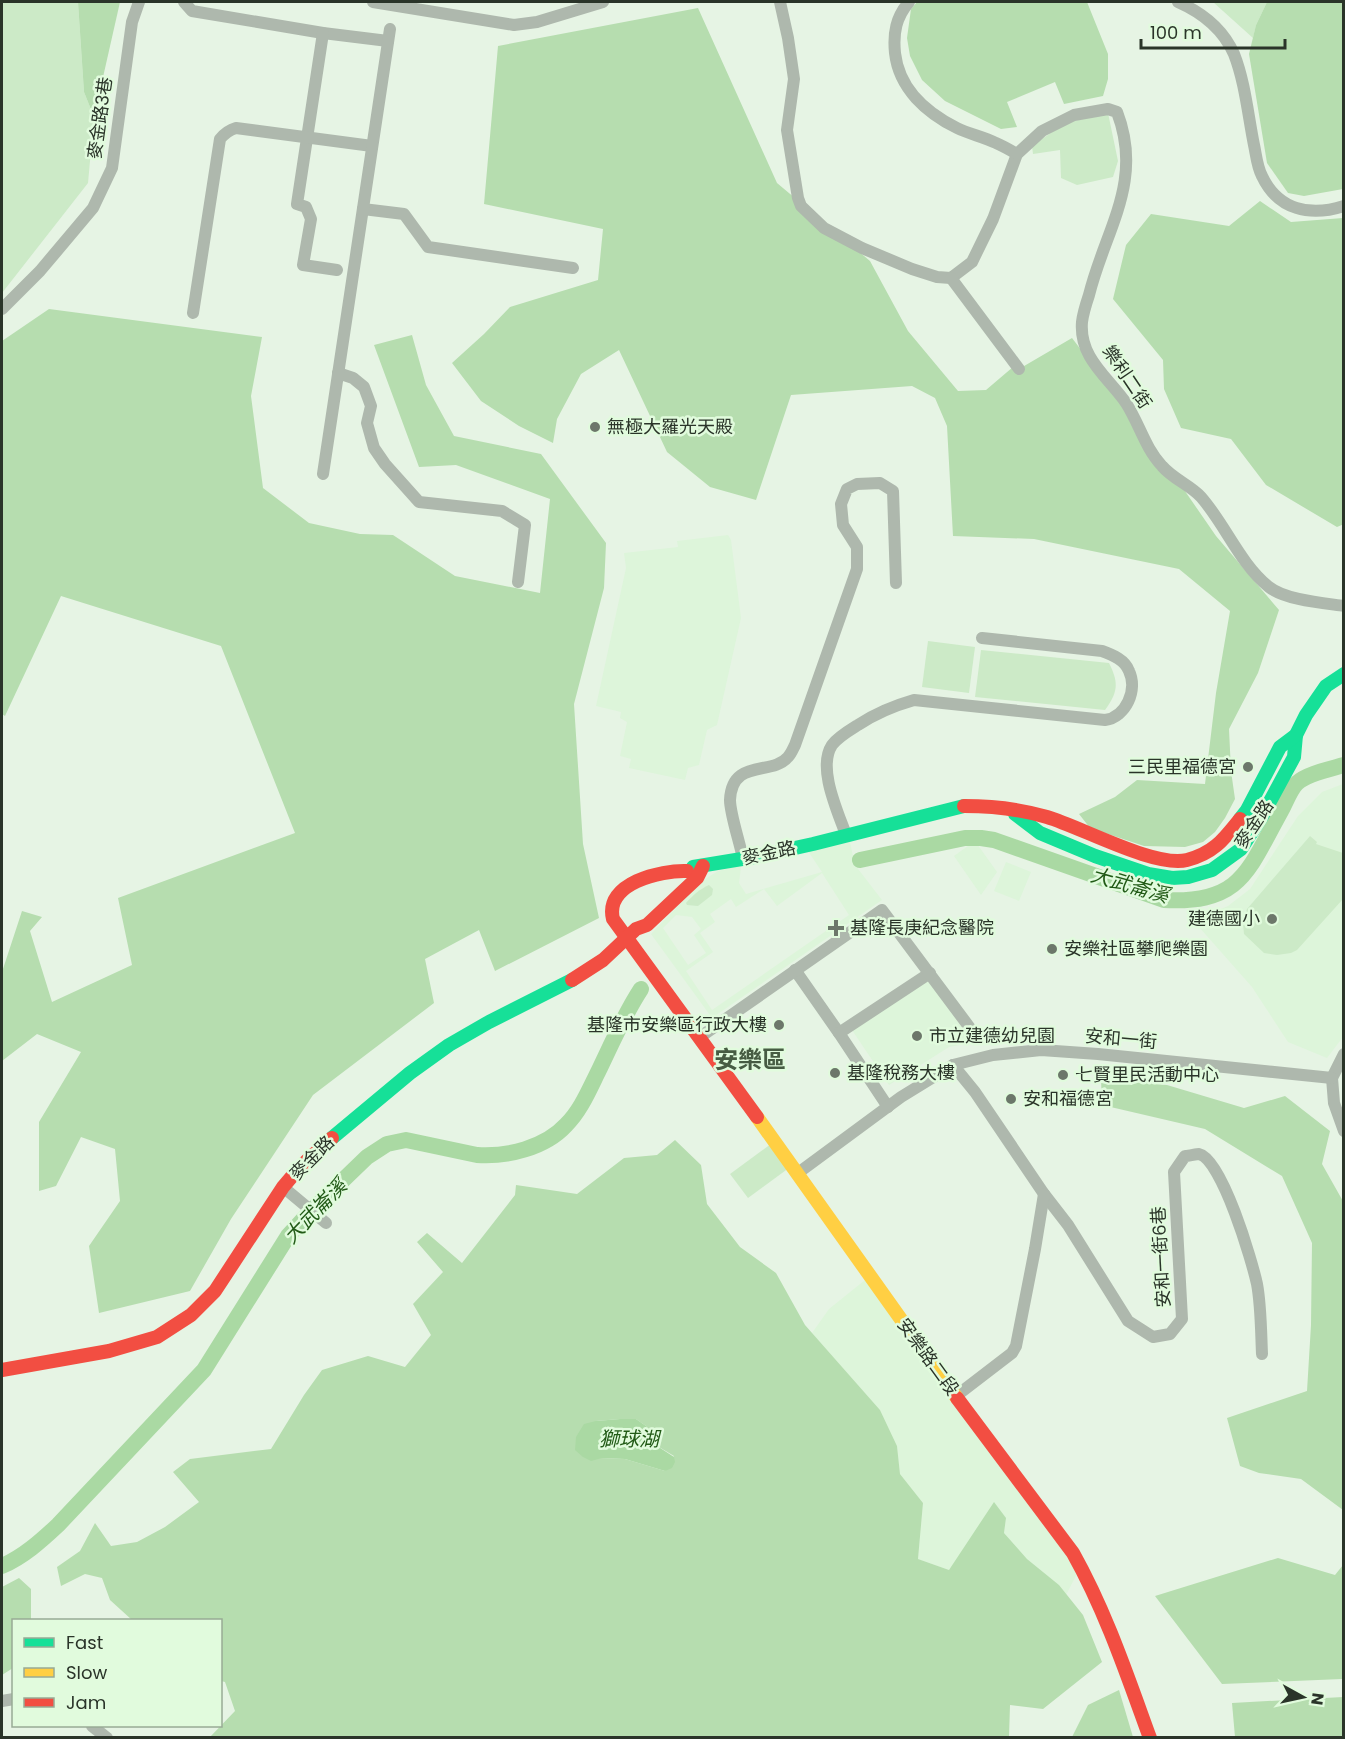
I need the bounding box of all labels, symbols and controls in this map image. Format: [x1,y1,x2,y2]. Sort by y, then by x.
scale bar [1141,12,1285,50]
text: 100 m [1150,20,1202,45]
street label: 麥金路3巷 [81,75,118,161]
street label: 樂利二街 [1097,340,1158,414]
place label: 無極大羅光天殿 [607,414,733,439]
marker: 無極大羅光天殿 [588,420,602,434]
place label: 三民里福德宮 [1128,754,1236,779]
marker: 三民里福德宮 [1241,760,1255,774]
street label: 麥金路 [1228,794,1279,853]
street label: 麥金路 [740,835,798,870]
water label: 大武崙溪 [1088,861,1175,910]
place label: 建德國小 [1188,906,1260,931]
marker: 建德國小 [1265,912,1279,926]
place label: 基隆長庚紀念醫院 [850,915,994,940]
marker: 基隆長庚紀念醫院 [827,919,845,937]
place label: 安樂社區攀爬樂園 [1064,936,1208,961]
marker: 安樂社區攀爬樂園 [1045,942,1059,956]
place label: 基隆市安樂區行政大樓 [587,1012,767,1037]
marker: 基隆市安樂區行政大樓 [772,1018,786,1032]
place label: 市立建德幼兒園 [929,1023,1055,1048]
street label: 安和一街 [1084,1023,1158,1054]
marker: 市立建德幼兒園 [910,1029,924,1043]
district label: 安樂區 [714,1043,786,1076]
place label: 基隆稅務大樓 [847,1060,955,1085]
place label: 七賢里民活動中心 [1075,1062,1219,1087]
marker: 基隆稅務大樓 [828,1066,842,1080]
marker: 七賢里民活動中心 [1056,1068,1070,1082]
place label: 安和福德宮 [1023,1086,1113,1111]
marker: 安和福德宮 [1004,1092,1018,1106]
street label: 麥金路 [284,1130,340,1186]
water label: 大武崙溪 [277,1170,355,1249]
street label: 安和一街6巷 [1145,1206,1176,1308]
street label: 安樂路二段 [892,1313,965,1400]
water label: 獅球湖 [599,1425,662,1453]
legend [12,1619,222,1727]
text: Fast [66,1630,103,1655]
text: Slow [66,1660,108,1685]
north arrow [1273,1667,1333,1727]
text: Jam [66,1690,106,1715]
text: N [1305,1691,1330,1707]

